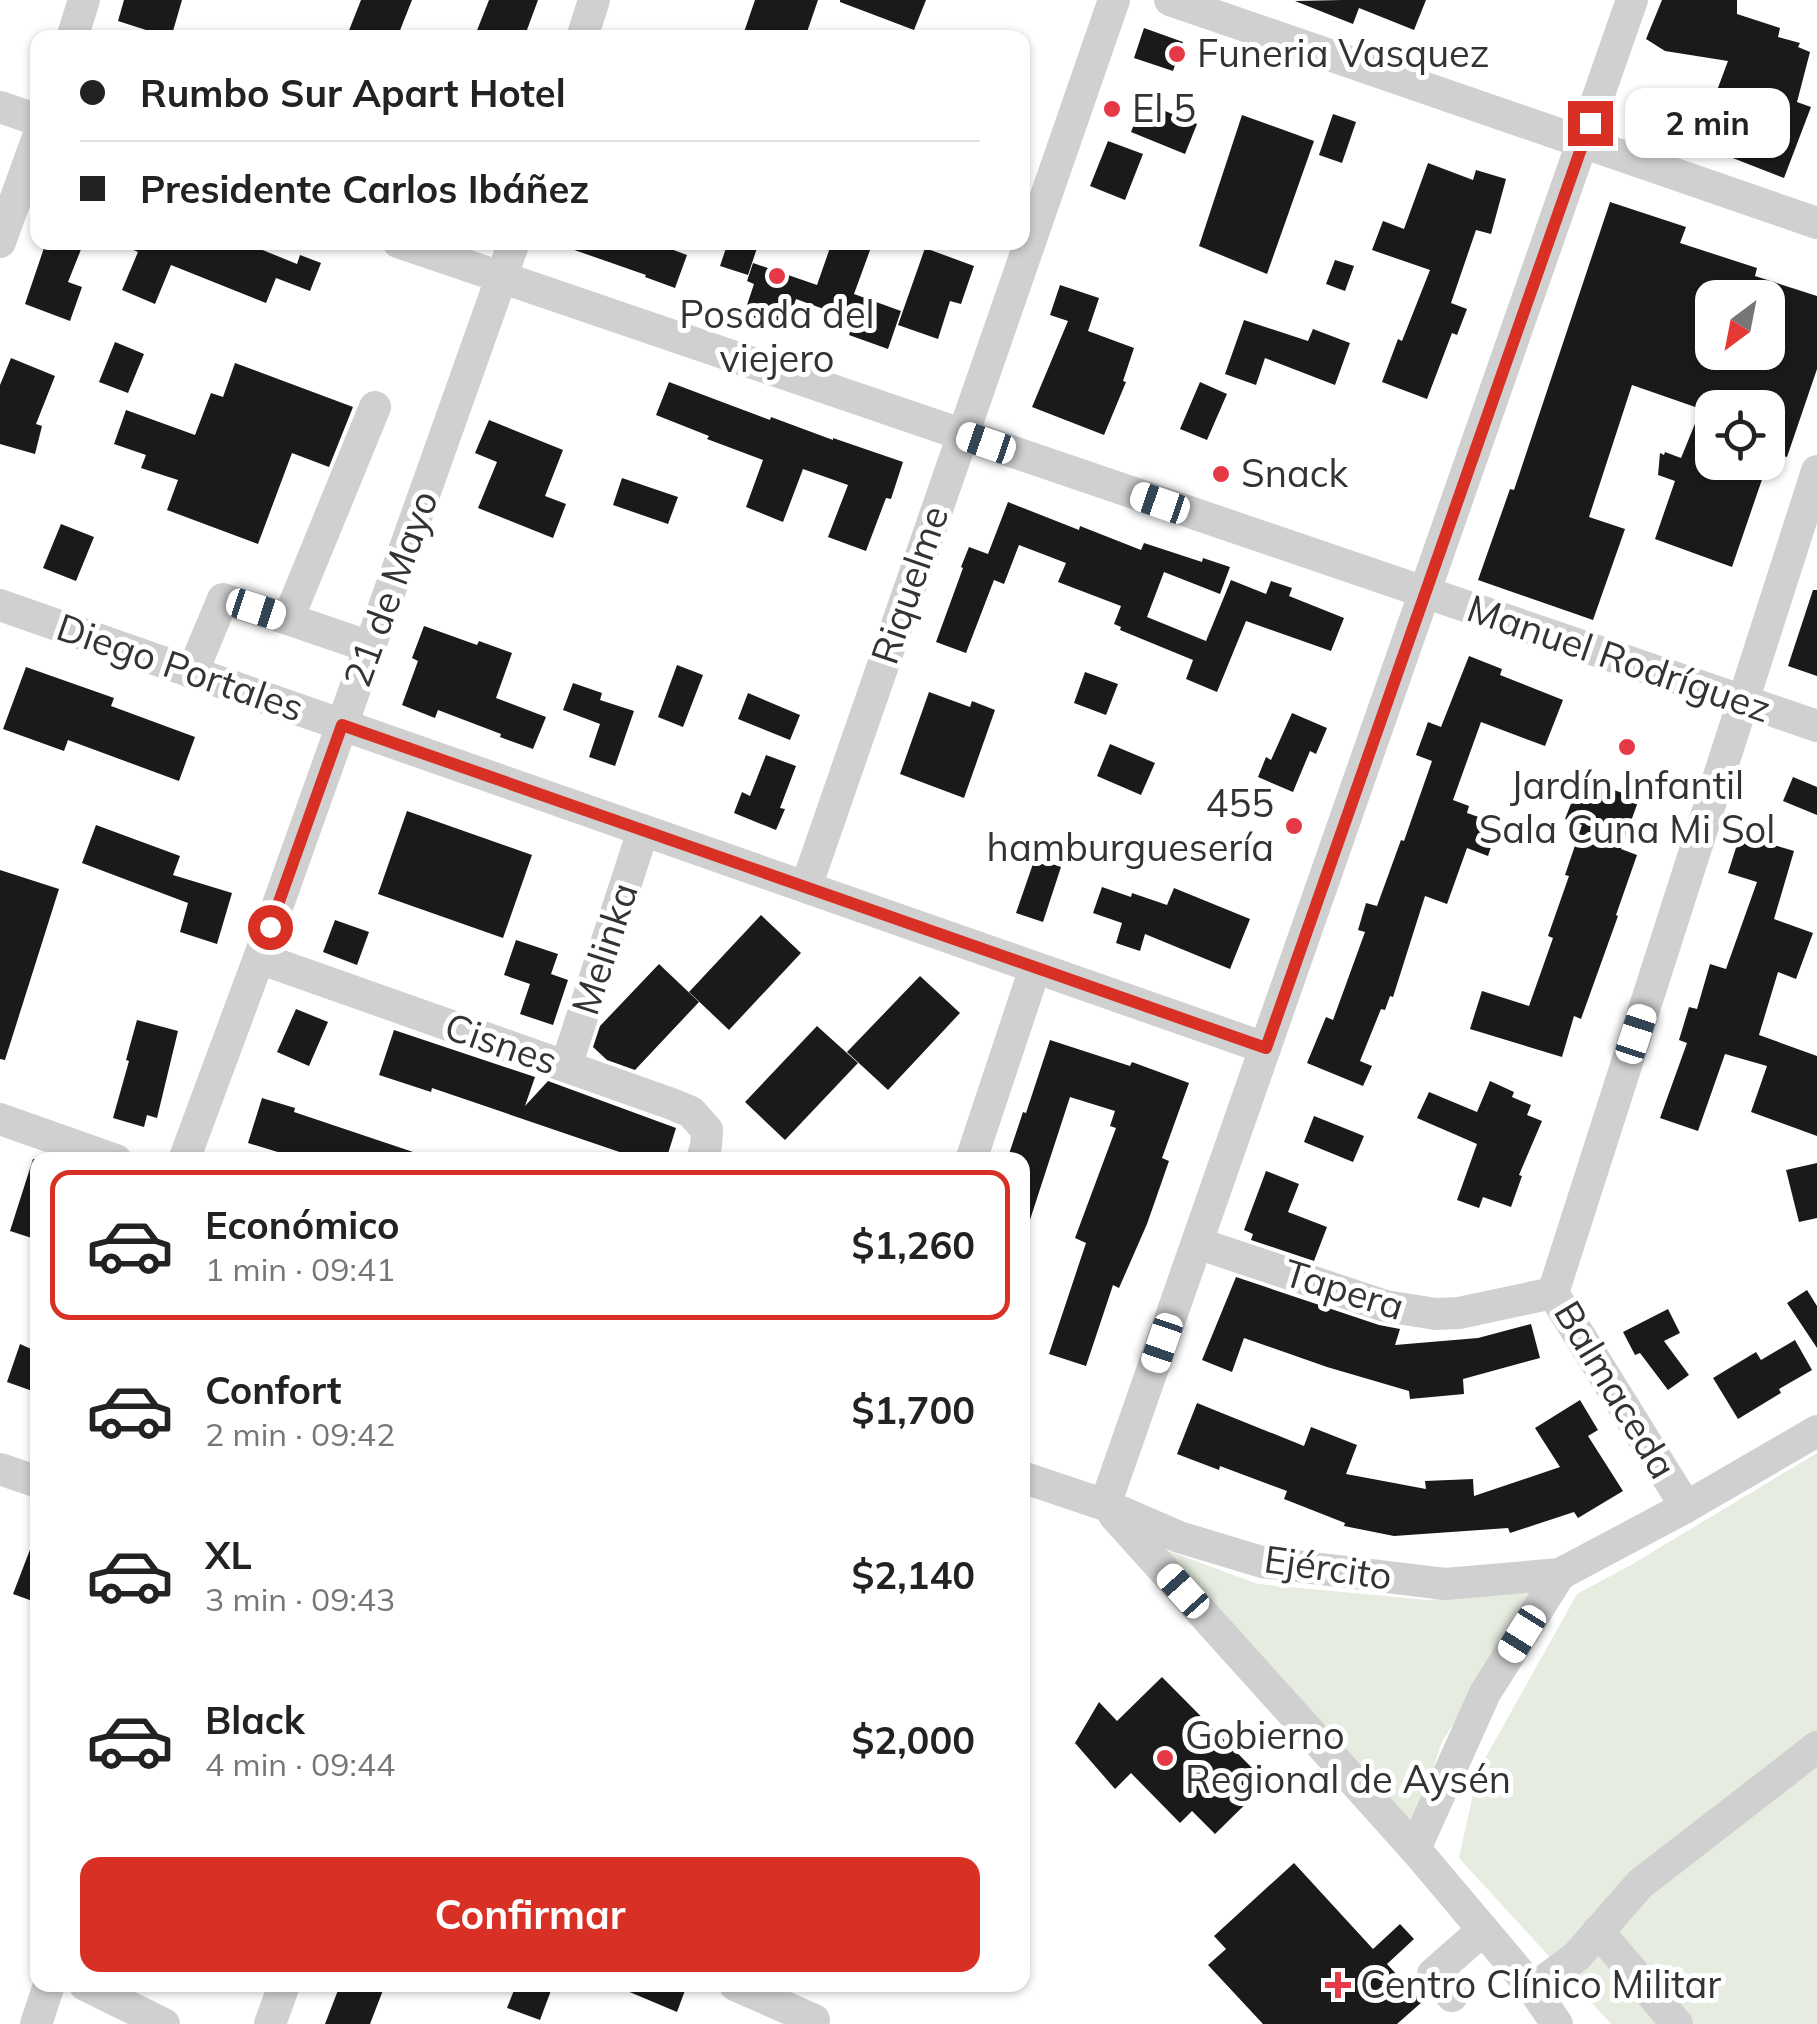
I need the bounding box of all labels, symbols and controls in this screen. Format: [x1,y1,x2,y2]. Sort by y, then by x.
place label: Funeria Vasquez [1197,29,1489,77]
marker: Funeria Vasquez [1166,43,1188,65]
text: Rumbo Sur Apart Hotel [140,69,566,117]
place label: El 5 [1132,84,1196,132]
callout: 2 min [1625,88,1790,158]
marker: El 5 [1101,98,1123,120]
route end [1568,101,1613,146]
text: 2 min [1665,103,1750,143]
text: Presidente Carlos Ibáñez [140,165,589,213]
marker: Posada del viejero [766,265,788,287]
north arrow [1695,280,1785,370]
map controls [1695,280,1785,480]
place label: Posada del viejero [679,290,875,382]
button: locate [1695,390,1785,480]
car [953,419,1019,467]
place label: Snack [1241,449,1349,497]
marker: Snack [1210,463,1232,485]
car [1127,479,1193,527]
street label: 21 de Mayo [332,484,448,694]
street label: Riquelme [860,499,958,670]
street label: Manuel Rodríguez [1461,584,1777,732]
car [223,585,289,633]
street label: Diego Portales [51,602,310,732]
marker: Jardín Infantil Sala Cuna Mi Sol [1616,736,1638,758]
place label: Jardín Infantil Sala Cuna Mi Sol [1479,761,1775,853]
place label: 455 hamburguesería [987,779,1274,871]
marker: 455 hamburguesería [1283,815,1305,837]
street label: Melinka [560,877,648,1021]
route start [248,905,293,950]
car [1612,1001,1660,1067]
street label: Cisnes [439,1002,564,1085]
icon: car [85,1200,175,1290]
text: Económico [205,1201,400,1249]
text: $1,260 [852,1221,975,1269]
street label: Tapera [1279,1248,1410,1330]
text: 1 min · 09:41 [205,1249,395,1289]
street label: Balmaceda [1544,1292,1688,1487]
car [1138,1310,1186,1376]
icon: car [85,1365,175,1455]
text: Confort [205,1366,342,1414]
text: $1,700 [852,1386,975,1434]
text: 2 min · 09:42 [205,1414,395,1454]
icon: car [85,1530,175,1620]
text: XL [205,1531,252,1579]
street label: Ejército [1261,1534,1395,1600]
text: $2,140 [852,1551,975,1599]
car [1152,1559,1214,1623]
text: 3 min · 09:43 [205,1579,395,1619]
car [1493,1601,1551,1667]
icon: car [85,1695,175,1785]
text: Black [205,1696,305,1744]
place label: Gobierno Regional de Aysén [1185,1711,1511,1803]
text: $2,000 [852,1716,975,1764]
text: 4 min · 09:44 [205,1744,395,1784]
marker: Gobierno Regional de Aysén [1154,1747,1176,1769]
button: Confirmar [80,1857,980,1972]
place label: Centro Clínico Militar [1360,1960,1721,2008]
marker: Centro Clínico Militar [1325,1972,1351,1998]

